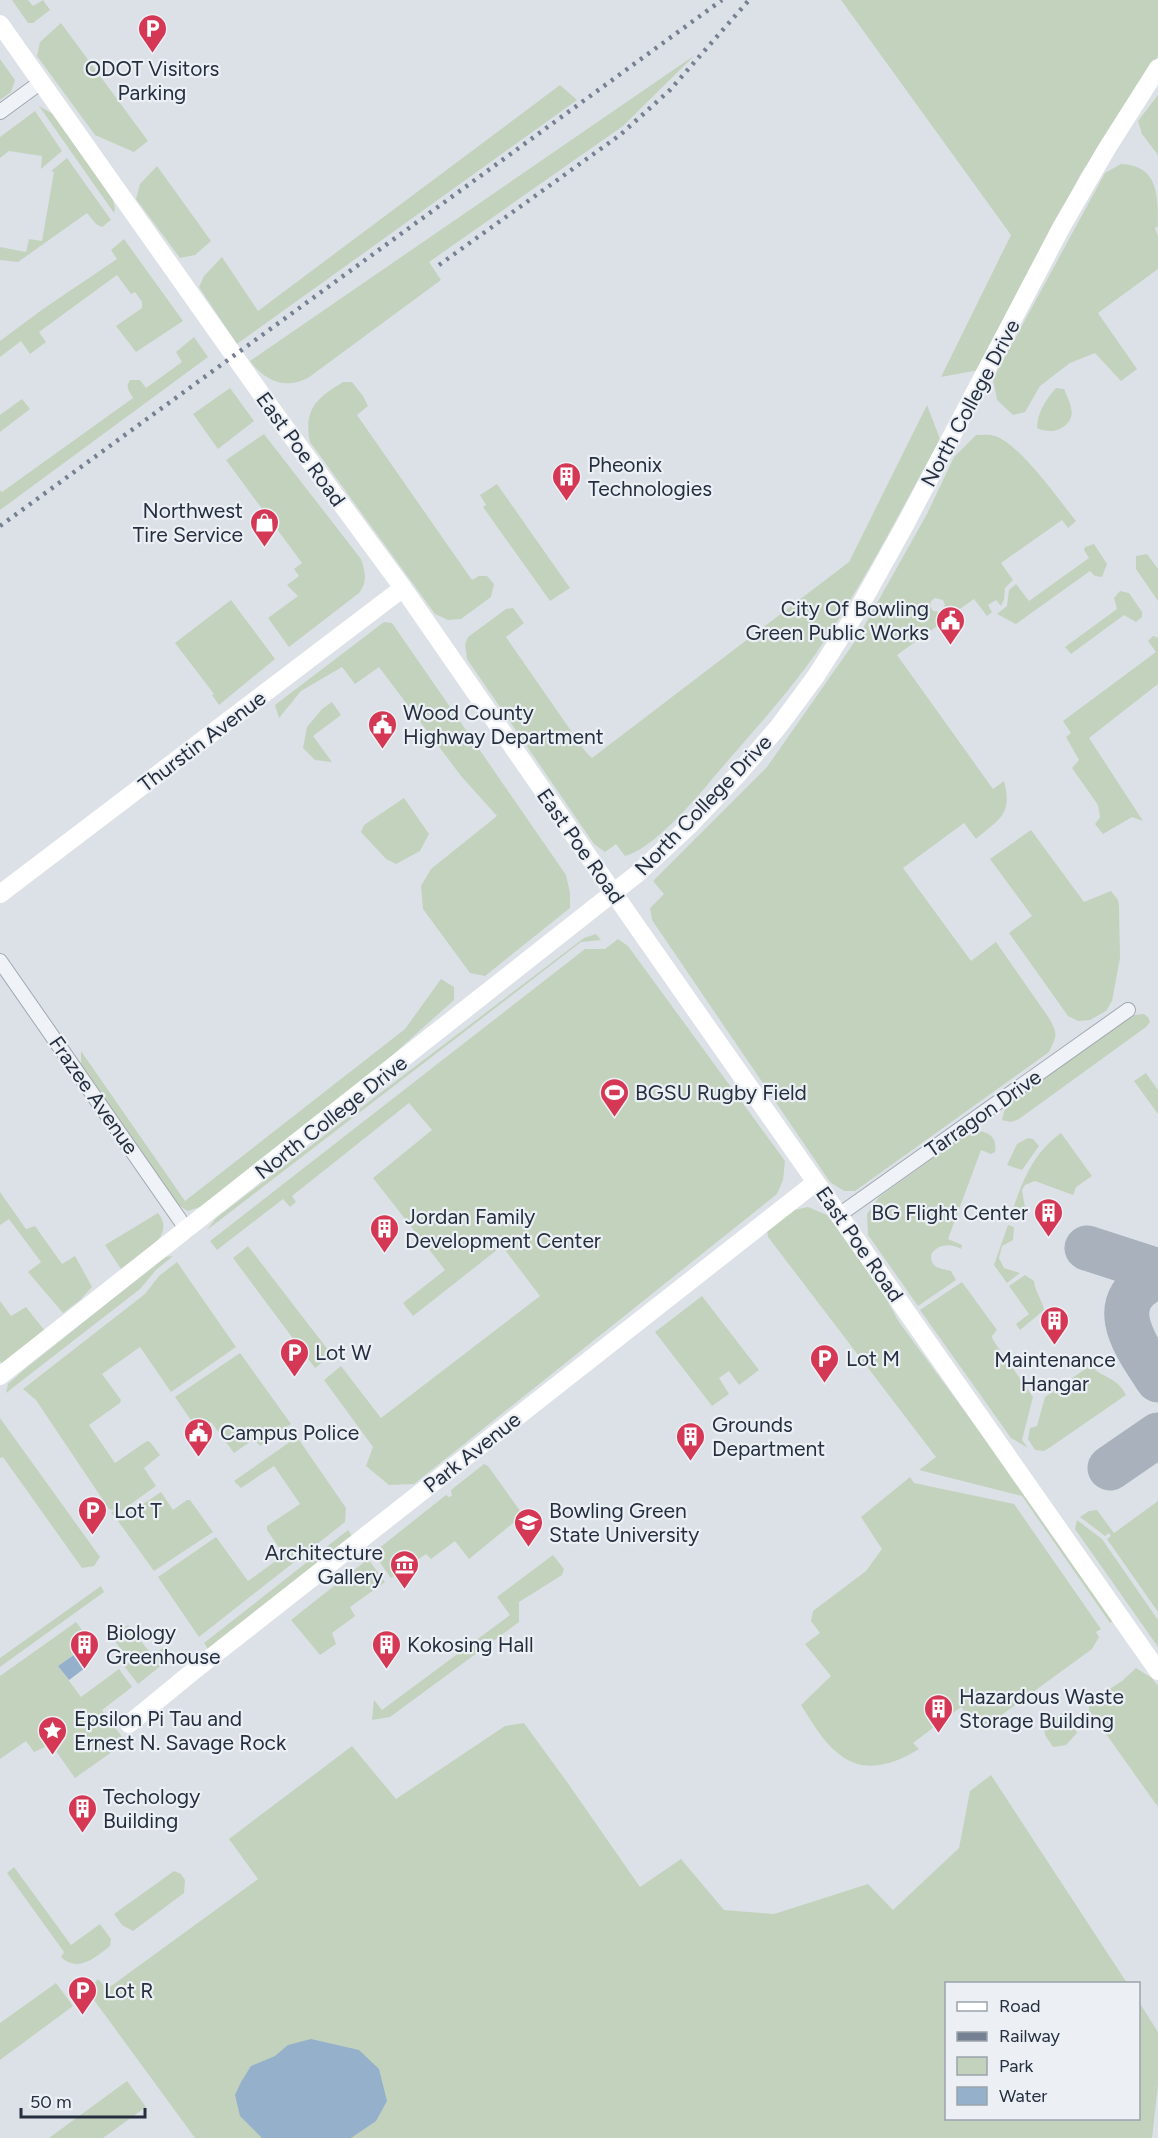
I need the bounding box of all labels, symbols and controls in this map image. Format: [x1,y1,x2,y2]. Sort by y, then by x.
parking icon: ODOT Visitors Parking [136,13,168,55]
place label: ODOT Visitors Parking [85,56,219,105]
street label: North College Drive [915,315,1025,491]
street label: East Poe Road [251,387,351,511]
place label: Pheonix Technologies [588,452,712,501]
building icon: Pheonix Technologies [551,460,583,502]
place label: Northwest Tire Service [133,498,243,547]
shop icon: Northwest Tire Service [248,506,280,548]
place label: City Of Bowling Green Public Works [745,596,929,645]
public building icon: City Of Bowling Green Public Works [934,604,966,646]
street label: Thurstin Avenue [134,685,270,797]
place label: Wood County Highway Department [403,700,604,749]
public building icon: Wood County Highway Department [366,708,398,750]
street label: North College Drive [629,729,777,881]
street label: East Poe Road [532,783,630,909]
street label: Frazee Avenue [44,1031,144,1159]
street label: North College Drive [250,1050,412,1184]
street label: Tarragon Drive [920,1064,1046,1162]
sports icon: BGSU Rugby Field [598,1076,630,1118]
place label: BGSU Rugby Field [635,1080,807,1105]
street label: East Poe Road [811,1181,909,1307]
building icon: BG Flight Center [1033,1196,1065,1238]
place label: BG Flight Center [871,1200,1028,1225]
place label: Jordan Family Development Center [405,1204,601,1253]
building icon: Jordan Family Development Center [368,1212,400,1254]
building icon: Maintenance Hangar [1039,1304,1071,1346]
parking icon: Lot W [278,1336,310,1378]
place label: Lot W [315,1340,371,1365]
parking icon: Lot M [809,1342,841,1384]
place label: Lot M [846,1346,900,1371]
place label: Maintenance Hangar [994,1347,1116,1396]
street label: Park Avenue [419,1406,525,1498]
place label: Grounds Department [712,1412,825,1461]
public building icon: Campus Police [183,1416,215,1458]
place label: Campus Police [220,1420,359,1445]
building icon: Grounds Department [675,1420,707,1462]
parking icon: Lot T [77,1494,109,1536]
place label: Lot T [114,1498,162,1523]
place label: Bowling Green State University [549,1498,699,1547]
school or university icon: Bowling Green State University [512,1506,544,1548]
place label: Architecture Gallery [265,1540,383,1589]
museum icon: Architecture Gallery [388,1548,420,1590]
place label: Biology Greenhouse [106,1620,221,1669]
building icon: Biology Greenhouse [69,1628,101,1670]
building icon: Kokosing Hall [370,1628,402,1670]
place label: Kokosing Hall [407,1632,534,1657]
place label: Hazardous Waste Storage Building [959,1684,1124,1733]
building icon: Hazardous Waste Storage Building [922,1692,954,1734]
place label: Epsilon Pi Tau and Ernest N. Savage Rock [74,1706,287,1755]
place icon: Epsilon Pi Tau and Ernest N. Savage Rock [37,1714,69,1756]
place label: Techology Building [103,1784,200,1833]
building icon: Techology Building [66,1792,98,1834]
parking icon: Lot R [67,1974,99,2016]
place label: Lot R [104,1978,153,2003]
legend [945,1982,1140,2120]
text: Road [999,1995,1040,2017]
text: Railway [999,2025,1061,2047]
text: Park [999,2055,1034,2077]
scale bar [21,2081,146,2119]
text: Water [999,2085,1047,2107]
text: 50 m [30,2091,72,2113]

